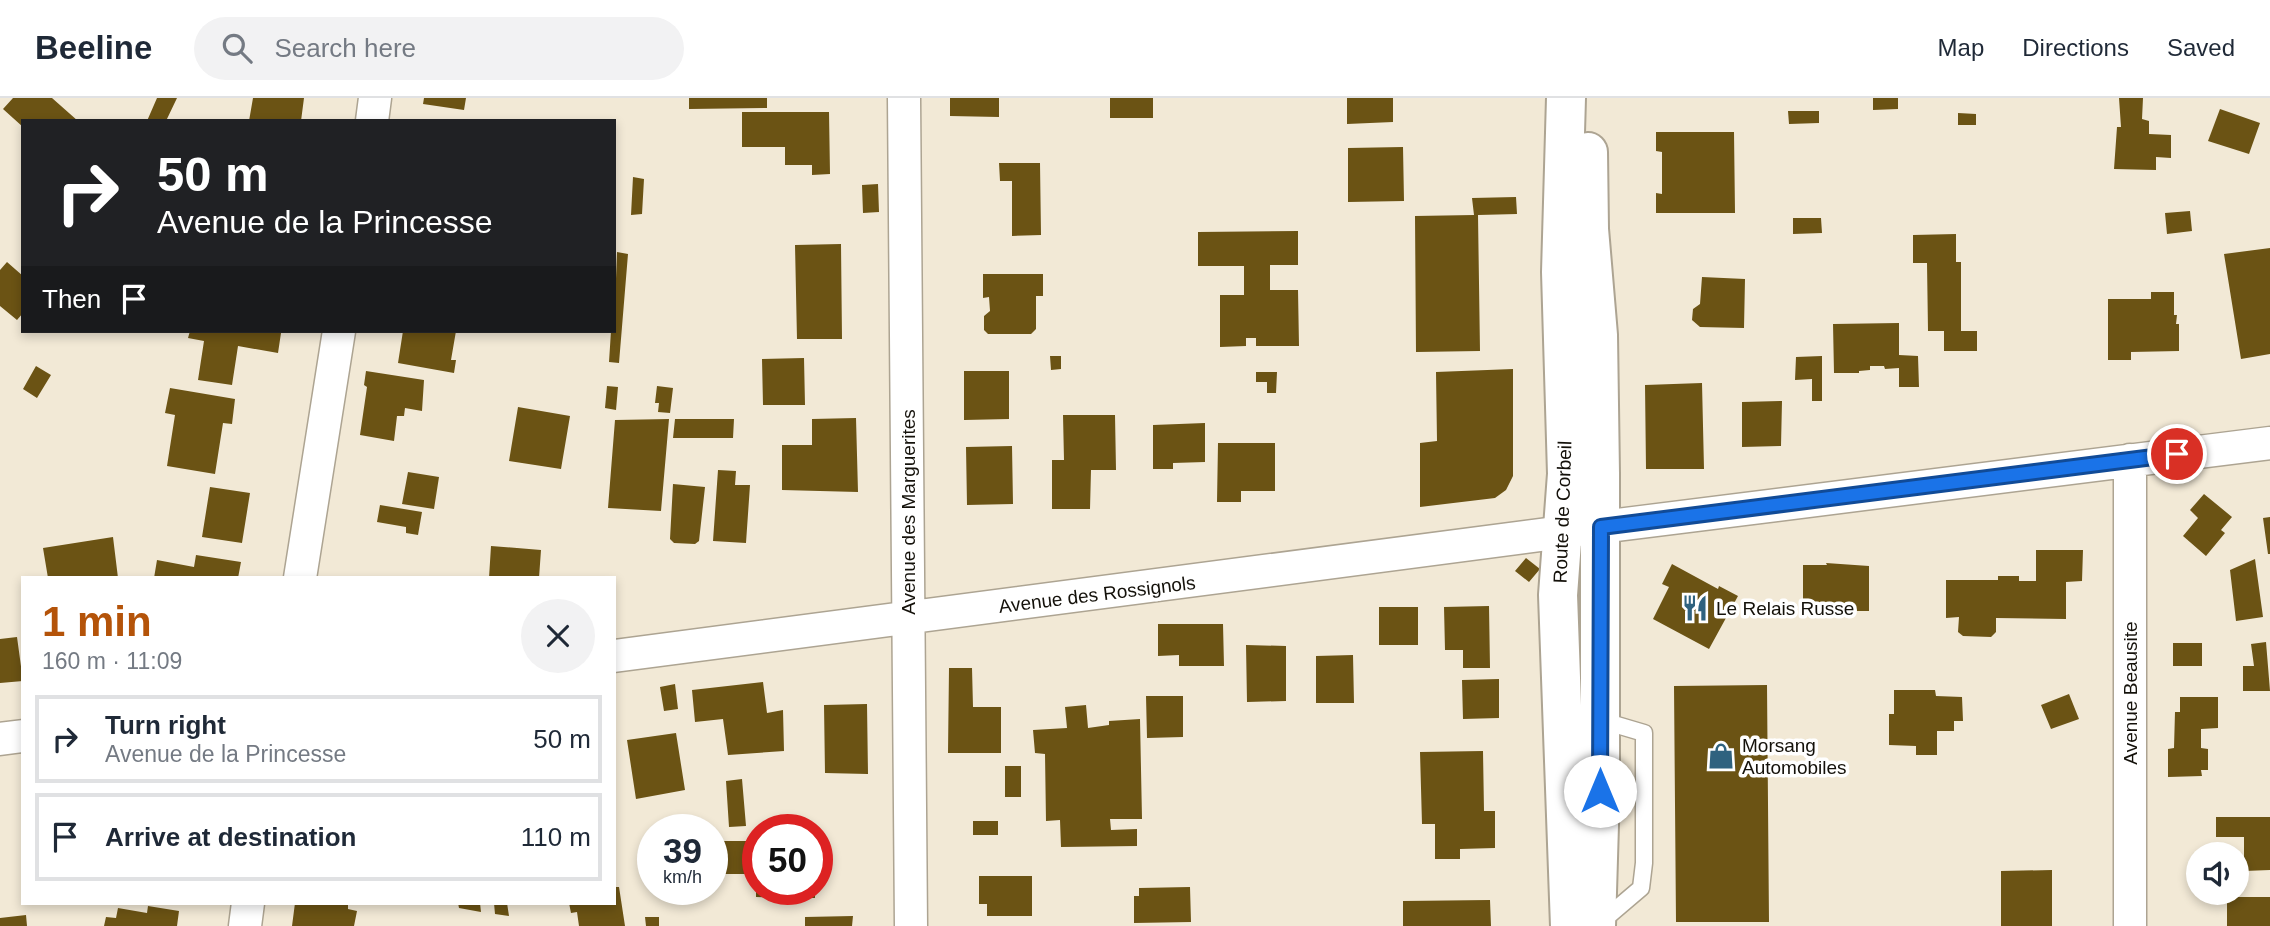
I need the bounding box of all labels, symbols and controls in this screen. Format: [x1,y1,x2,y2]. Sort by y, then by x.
search box [194,17,684,80]
text: Beeline [35,29,152,66]
icon: search [218,29,256,67]
text: Search here [274,33,416,63]
text: Map [1938,34,1984,61]
text: Directions [2022,34,2129,61]
text: Saved [2167,34,2235,61]
icon: right [42,147,133,238]
text: 50 m [157,147,269,201]
text: Avenue de la Princesse [157,204,493,240]
icon: arrive [115,280,153,318]
text: Then [42,284,101,314]
street label: Avenue des Marguerites [898,409,919,615]
pin [2147,424,2207,484]
icon: arrive [2158,435,2196,473]
street label: Route de Corbeil [1550,440,1575,584]
street label: Avenue des Rossignols [997,572,1197,617]
restaurant icon: Le Relais Russe [1680,593,1710,623]
text: 1 min [42,598,152,645]
place label: Le Relais Russe [1716,598,1854,619]
button: close [521,599,595,673]
street label: Avenue Beausite [2120,621,2141,765]
text: 160 m · 11:09 [42,648,182,674]
text: Turn right [105,710,226,740]
icon: right [46,720,84,758]
text: 50 m [533,724,591,754]
place label: Morsang Automobiles [1742,735,1847,778]
text: Avenue de la Princesse [105,741,346,767]
shop icon: Morsang Automobiles [1706,741,1736,771]
position arrow [1563,754,1637,828]
speed limit sign: 50 [742,814,833,905]
icon: arrive [46,818,84,856]
text: Arrive at destination [105,822,356,852]
text: 110 m [521,822,591,852]
text: 39 [663,831,702,870]
map controls [2186,842,2249,905]
button: sound [2186,842,2249,905]
text: km/h [663,867,702,887]

